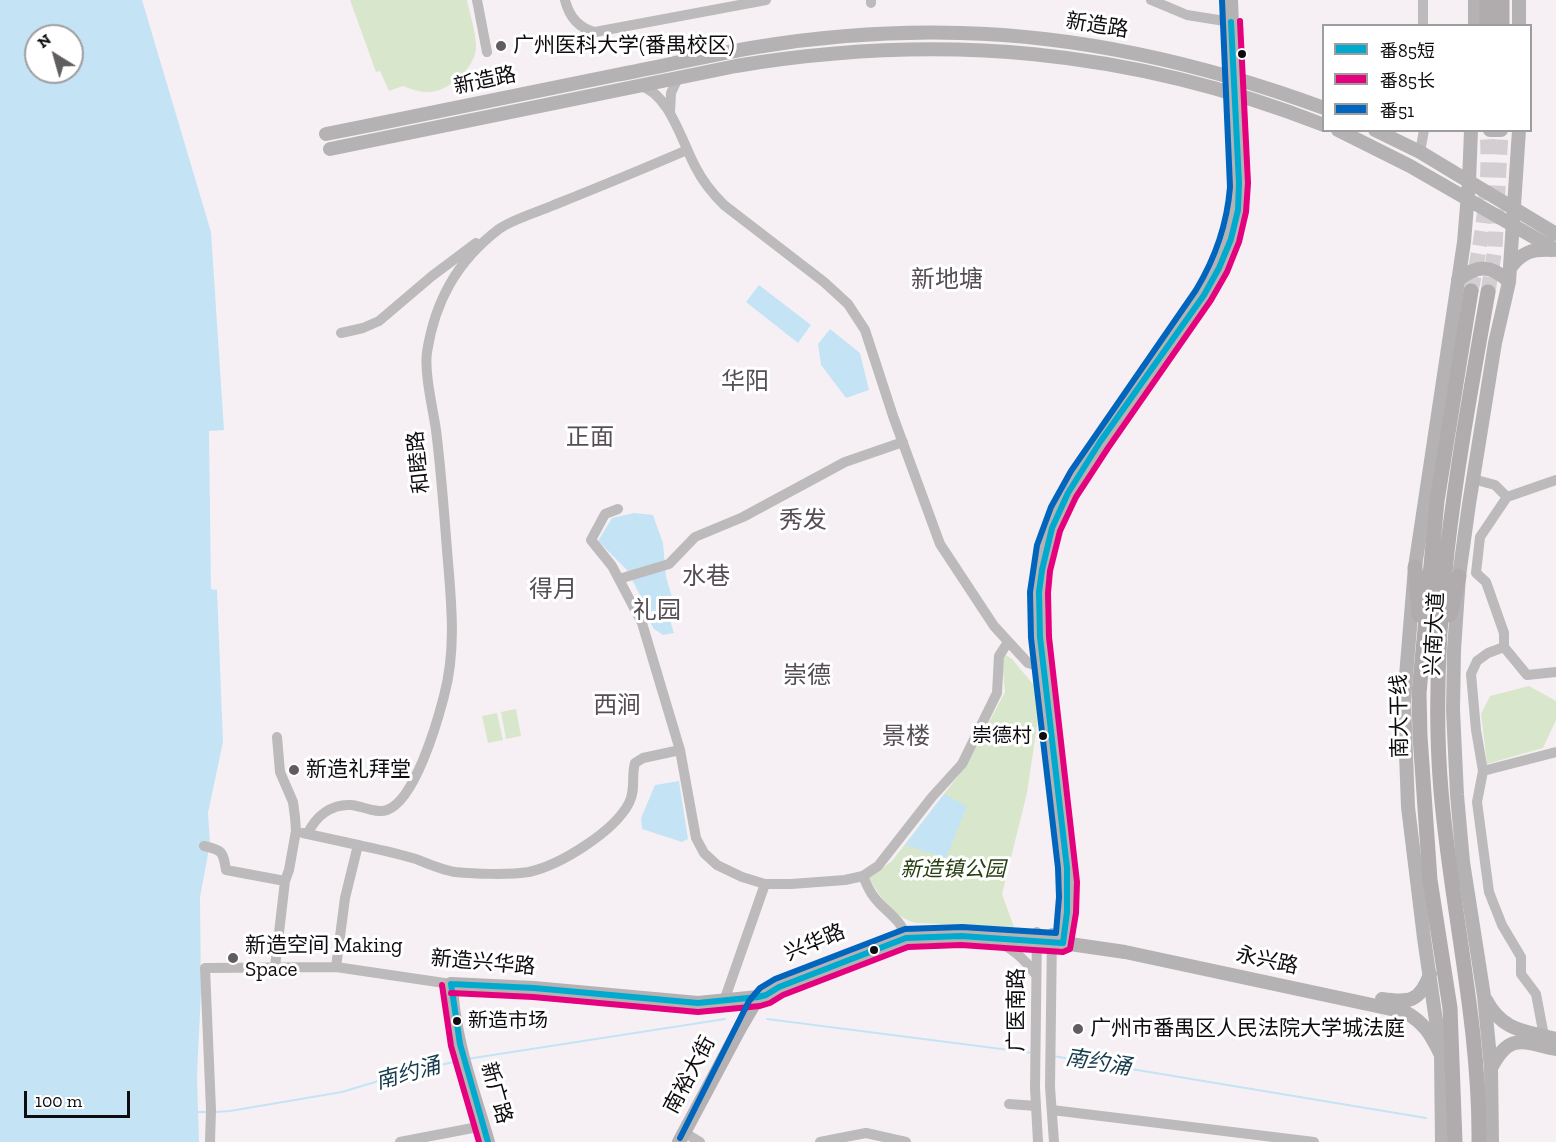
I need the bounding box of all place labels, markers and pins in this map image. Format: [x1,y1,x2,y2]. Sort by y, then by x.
place label: 广州医科大学(番禺校区) [513,33,735,59]
marker: 广州医科大学(番禺校区) [494,39,508,53]
unlabelled marker [1236,48,1248,60]
place label: 崇德村 [972,724,1032,748]
marker: 崇德村 [1037,730,1049,742]
place label: 新造礼拜堂 [306,757,411,783]
marker: 新造礼拜堂 [287,763,301,777]
place label: 新造空间 Making Space [245,933,403,983]
unlabelled marker [868,944,880,956]
marker: 新造空间 Making Space [226,951,240,965]
place label: 新造市场 [468,1009,548,1033]
marker: 新造市场 [451,1015,463,1027]
place label: 广州市番禺区人民法院大学城法庭 [1090,1016,1405,1042]
marker: 广州市番禺区人民法院大学城法庭 [1071,1022,1085,1036]

